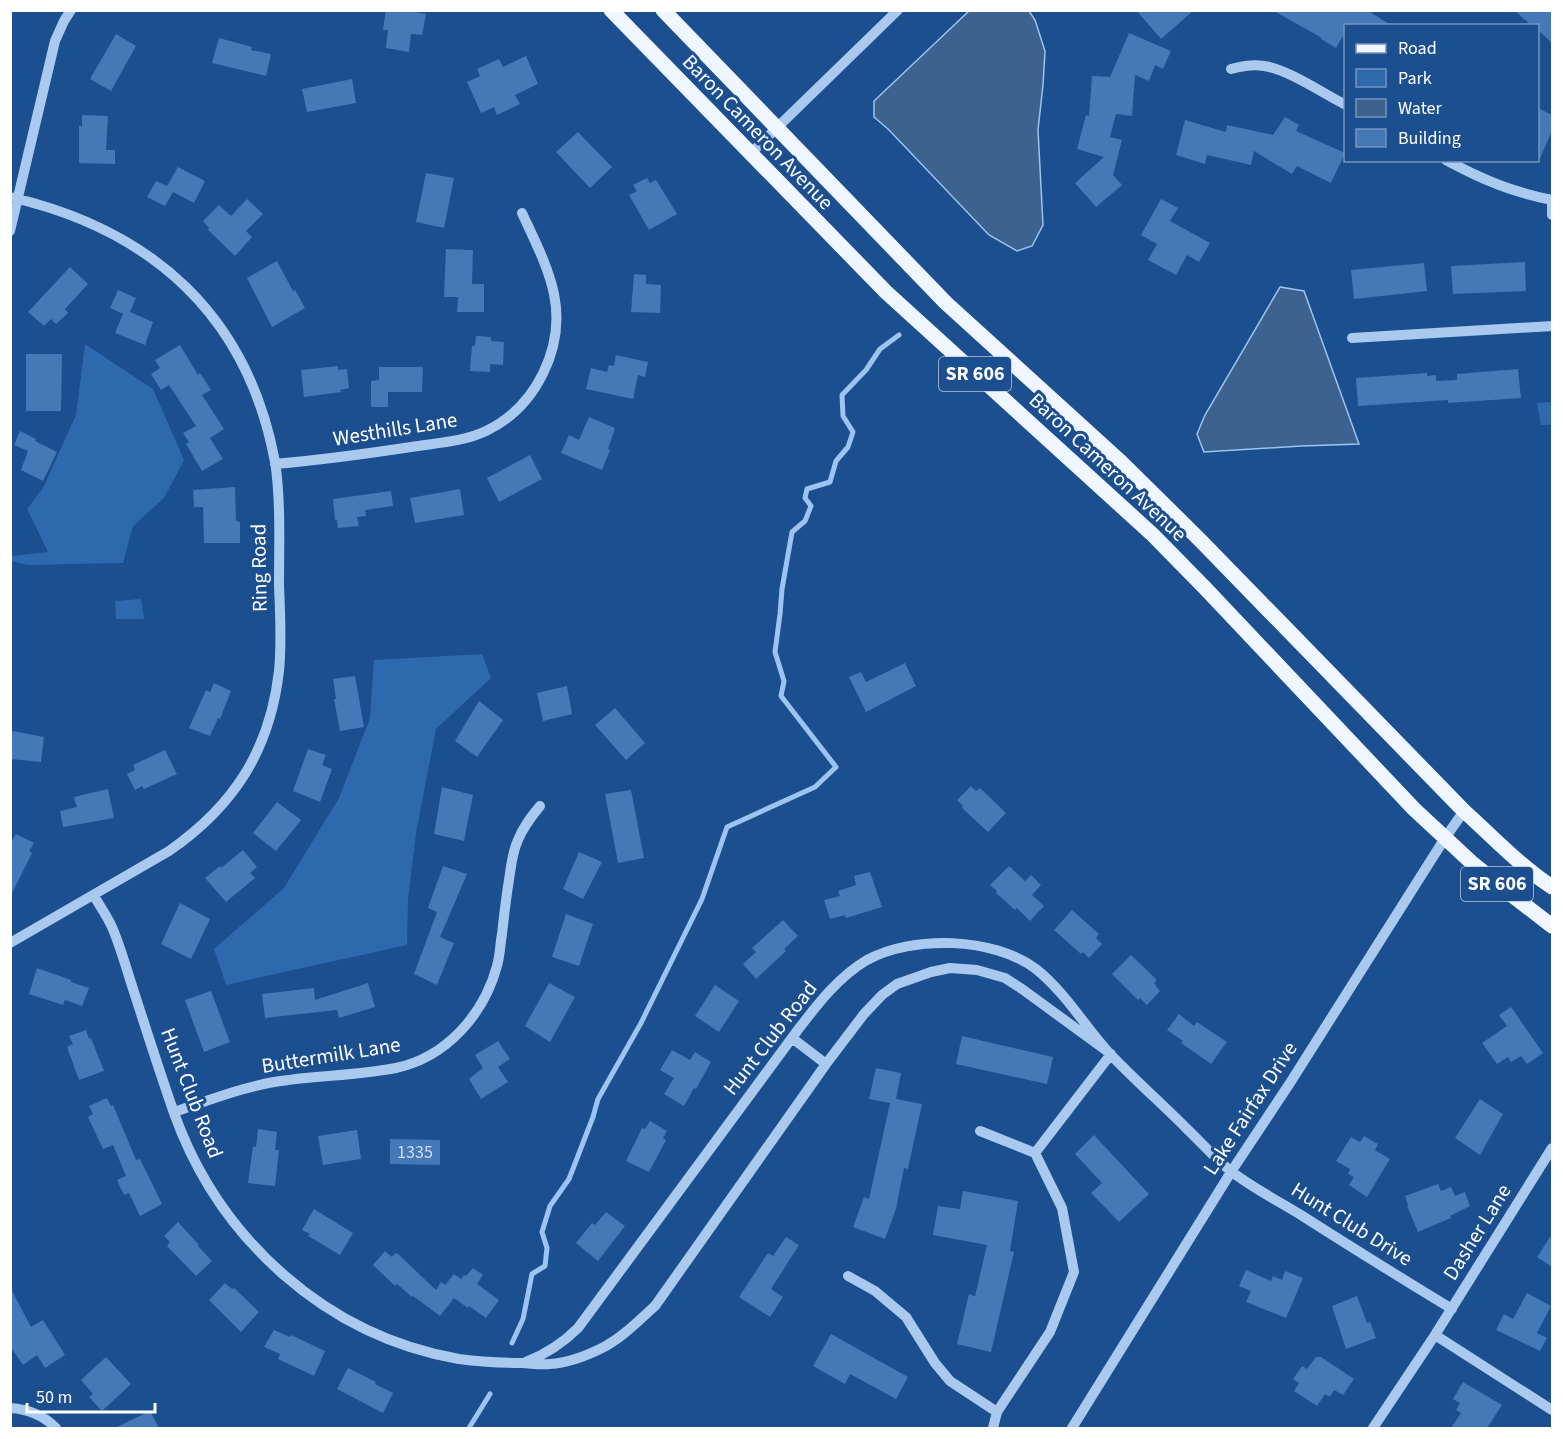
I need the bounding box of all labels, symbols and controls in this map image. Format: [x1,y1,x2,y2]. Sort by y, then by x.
legend [1344,24,1539,162]
text: Road [1398,36,1437,61]
street label: Baron Cameron Avenue [676,47,840,217]
text: Park [1398,66,1432,91]
text: Water [1398,96,1442,121]
text: Building [1398,126,1461,151]
road number: SR 606 [939,357,1011,391]
street label: Baron Cameron Avenue [1022,386,1194,548]
street label: Westhills Lane [331,404,459,454]
street label: Ring Road [243,524,275,612]
road number: SR 606 [1461,867,1533,901]
street label: Hunt Club Road [716,975,824,1101]
street label: Hunt Club Road [153,1023,231,1163]
street label: Buttermilk Lane [259,1029,403,1081]
street label: Lake Fairfax Drive [1196,1035,1304,1181]
house number: 1335 [397,1140,433,1165]
street label: Hunt Club Drive [1286,1175,1418,1273]
street label: Dasher Lane [1436,1178,1518,1286]
scale bar [27,1376,154,1414]
text: 50 m [36,1385,72,1410]

